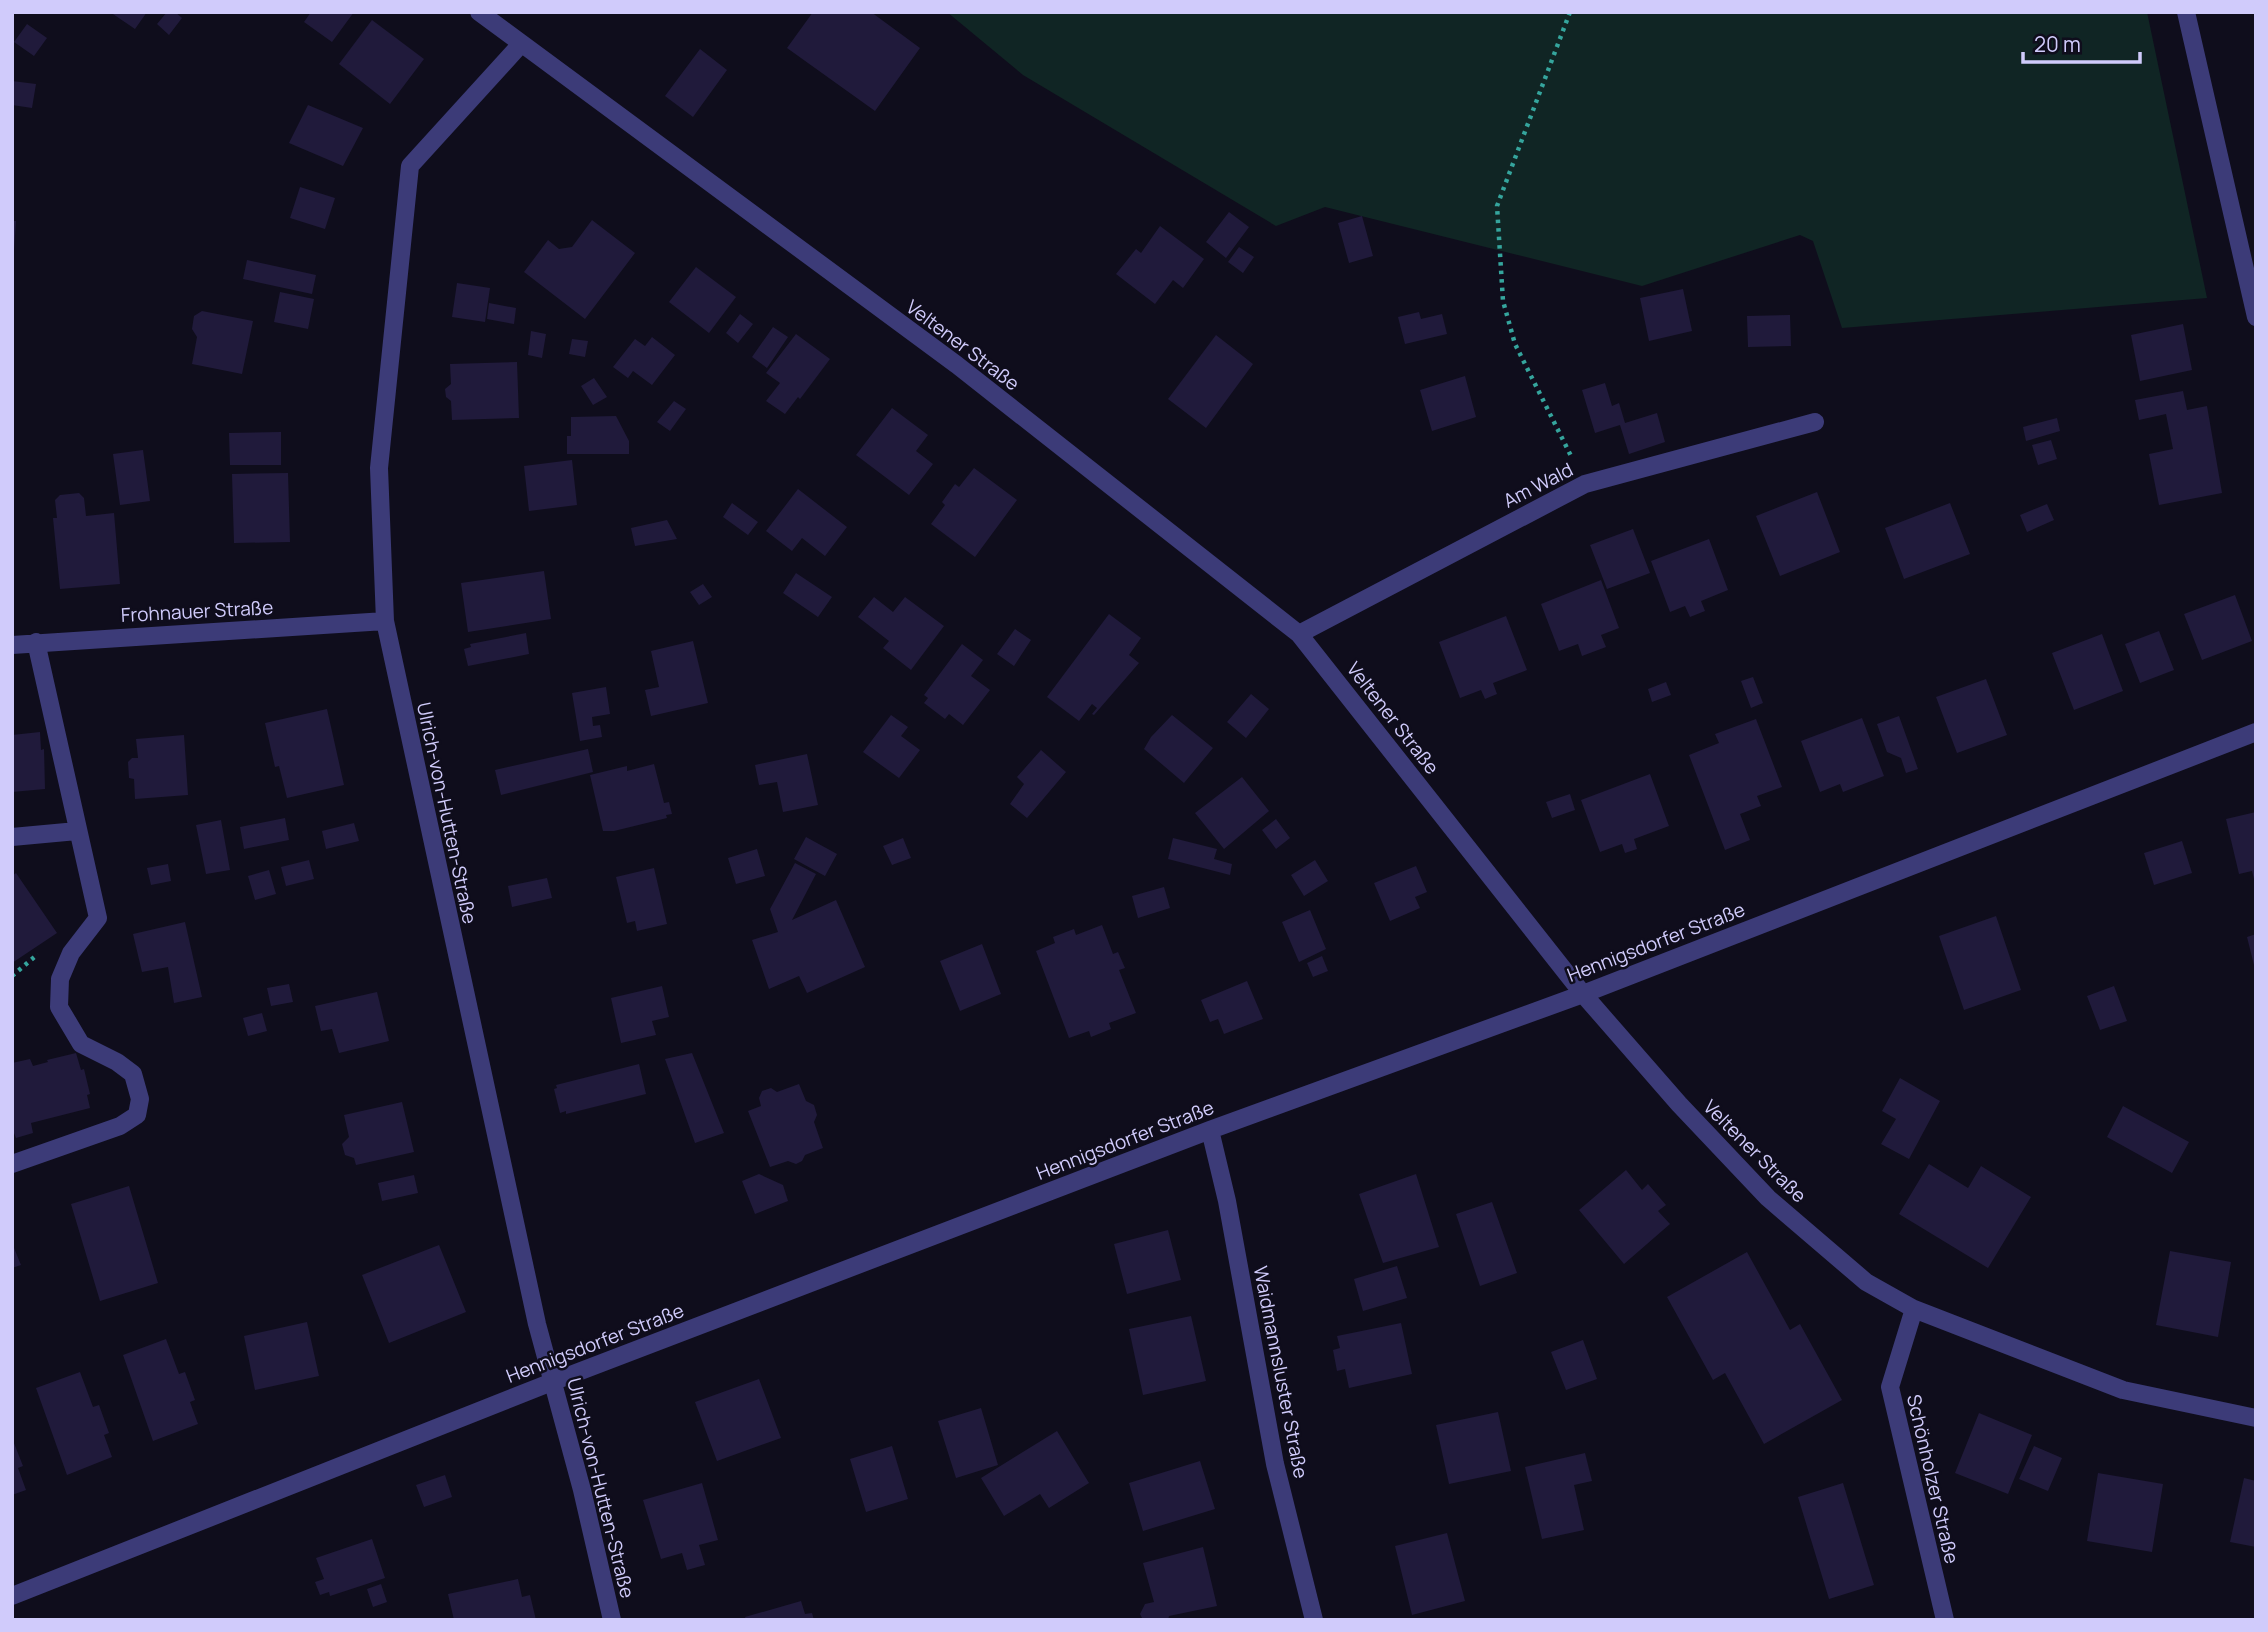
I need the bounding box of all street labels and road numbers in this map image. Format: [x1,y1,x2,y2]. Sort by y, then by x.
street label: Veltener Straße [901,294,1025,396]
street label: Am Wald [1499,456,1577,514]
street label: Frohnauer Straße [120,594,274,628]
street label: Veltener Straße [1341,657,1445,779]
street label: Ulrich-von-Hutten-Straße [411,700,483,926]
street label: Hennigsdorfer Straße [1563,896,1749,988]
street label: Hennigsdorfer Straße [1032,1094,1218,1186]
street label: Veltener Straße [1698,1094,1812,1208]
street label: Waidmannsluster Straße [1248,1264,1314,1480]
street label: Hennigsdorfer Straße [502,1297,688,1389]
street label: Ulrich-von-Hutten-Straße [561,1375,641,1601]
street label: Schönholzer Straße [1901,1392,1965,1566]

